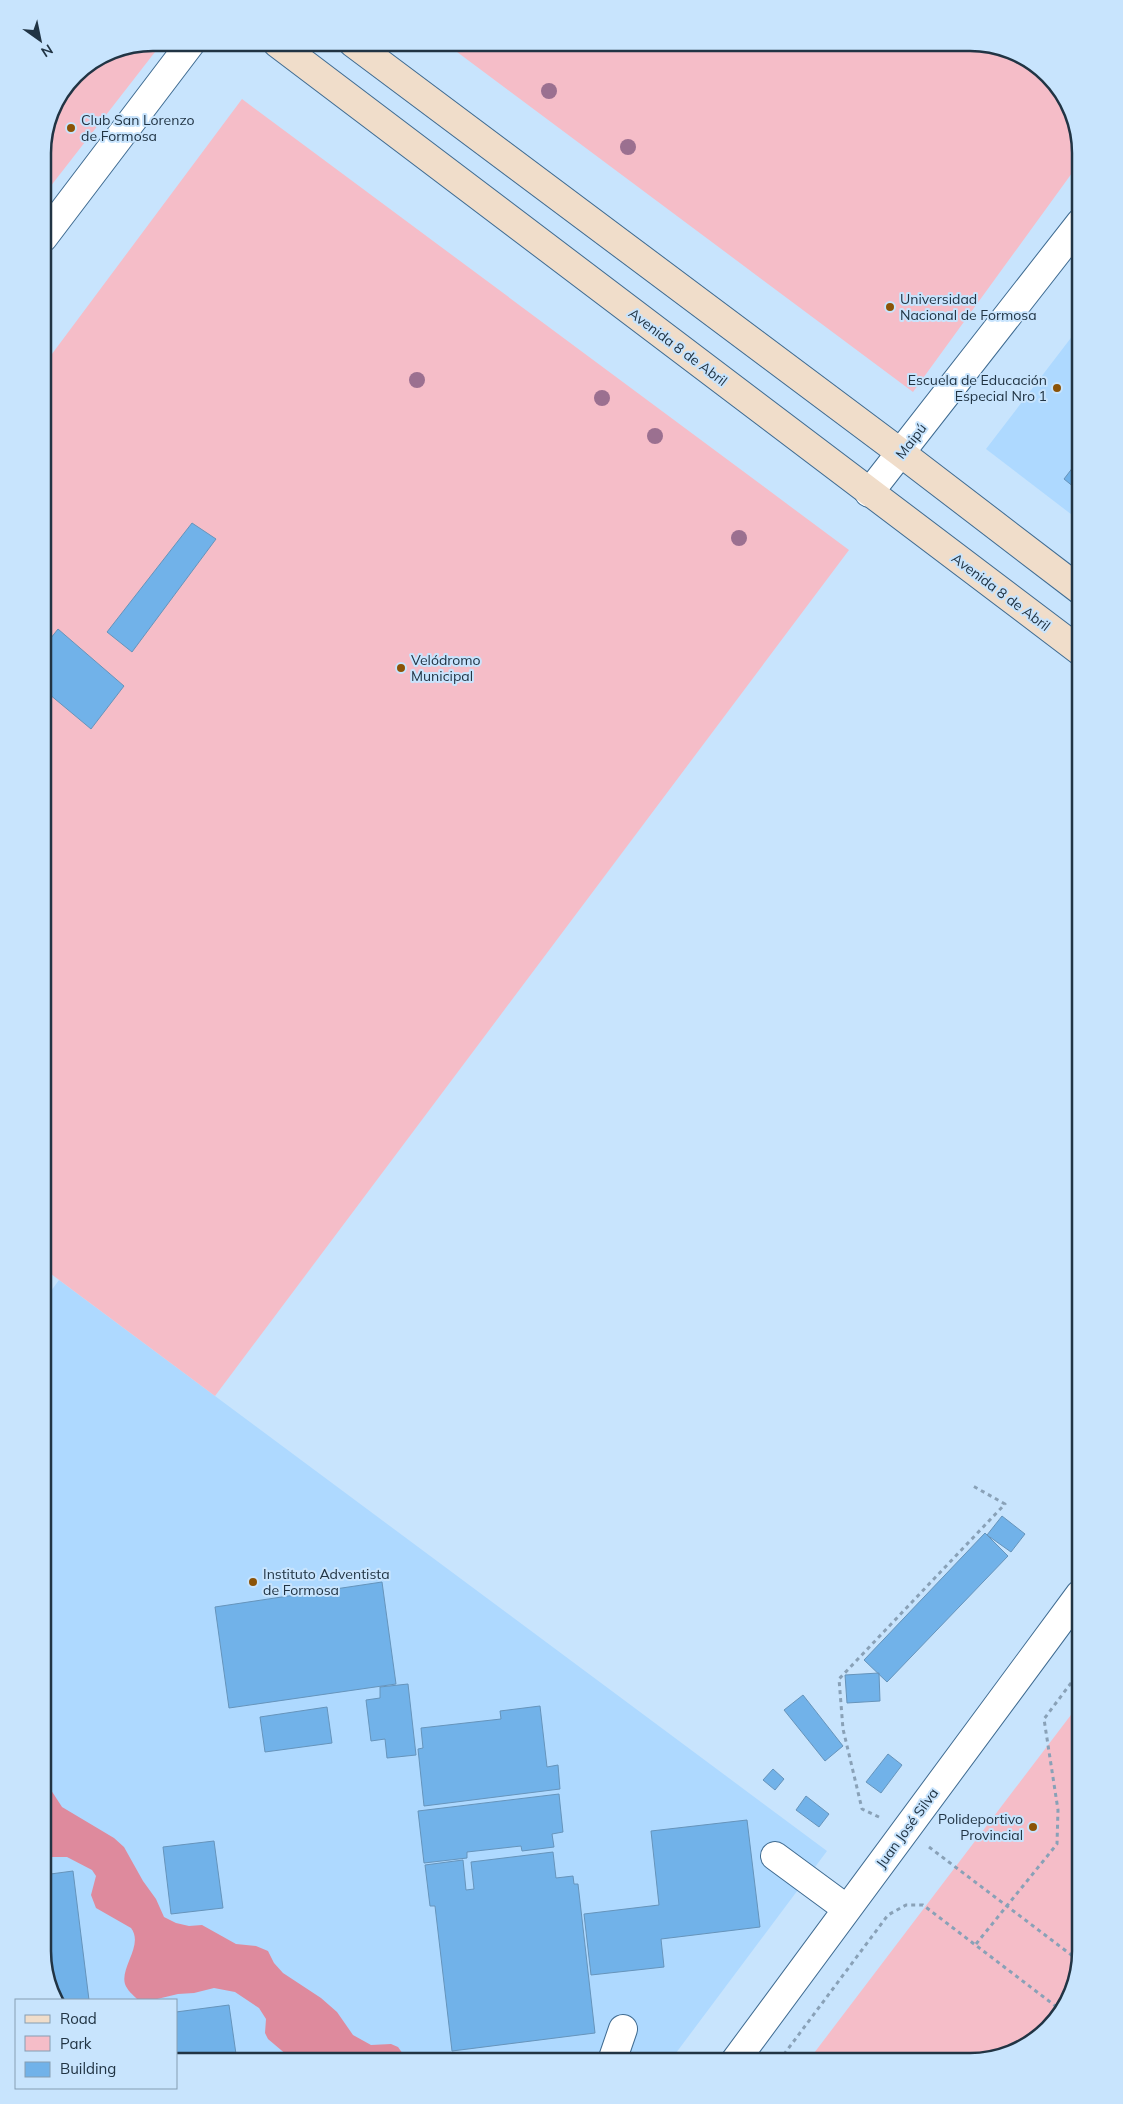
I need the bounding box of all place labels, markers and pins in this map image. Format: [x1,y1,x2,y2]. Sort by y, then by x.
place label: Club San Lorenzo de Formosa [81,111,195,145]
marker: Club San Lorenzo de Formosa [65,122,77,134]
place label: Universidad Nacional de Formosa [900,290,1037,324]
marker: Universidad Nacional de Formosa [884,301,896,313]
place label: Escuela de Educación Especial Nro 1 [908,371,1047,405]
marker: Escuela de Educación Especial Nro 1 [1051,382,1063,394]
place label: Velódromo Municipal [411,651,481,685]
marker: Velódromo Municipal [395,662,407,674]
place label: Instituto Adventista de Formosa [263,1565,390,1599]
marker: Instituto Adventista de Formosa [247,1576,259,1588]
place label: Polideportivo Provincial [938,1810,1023,1844]
marker: Polideportivo Provincial [1027,1821,1039,1833]

